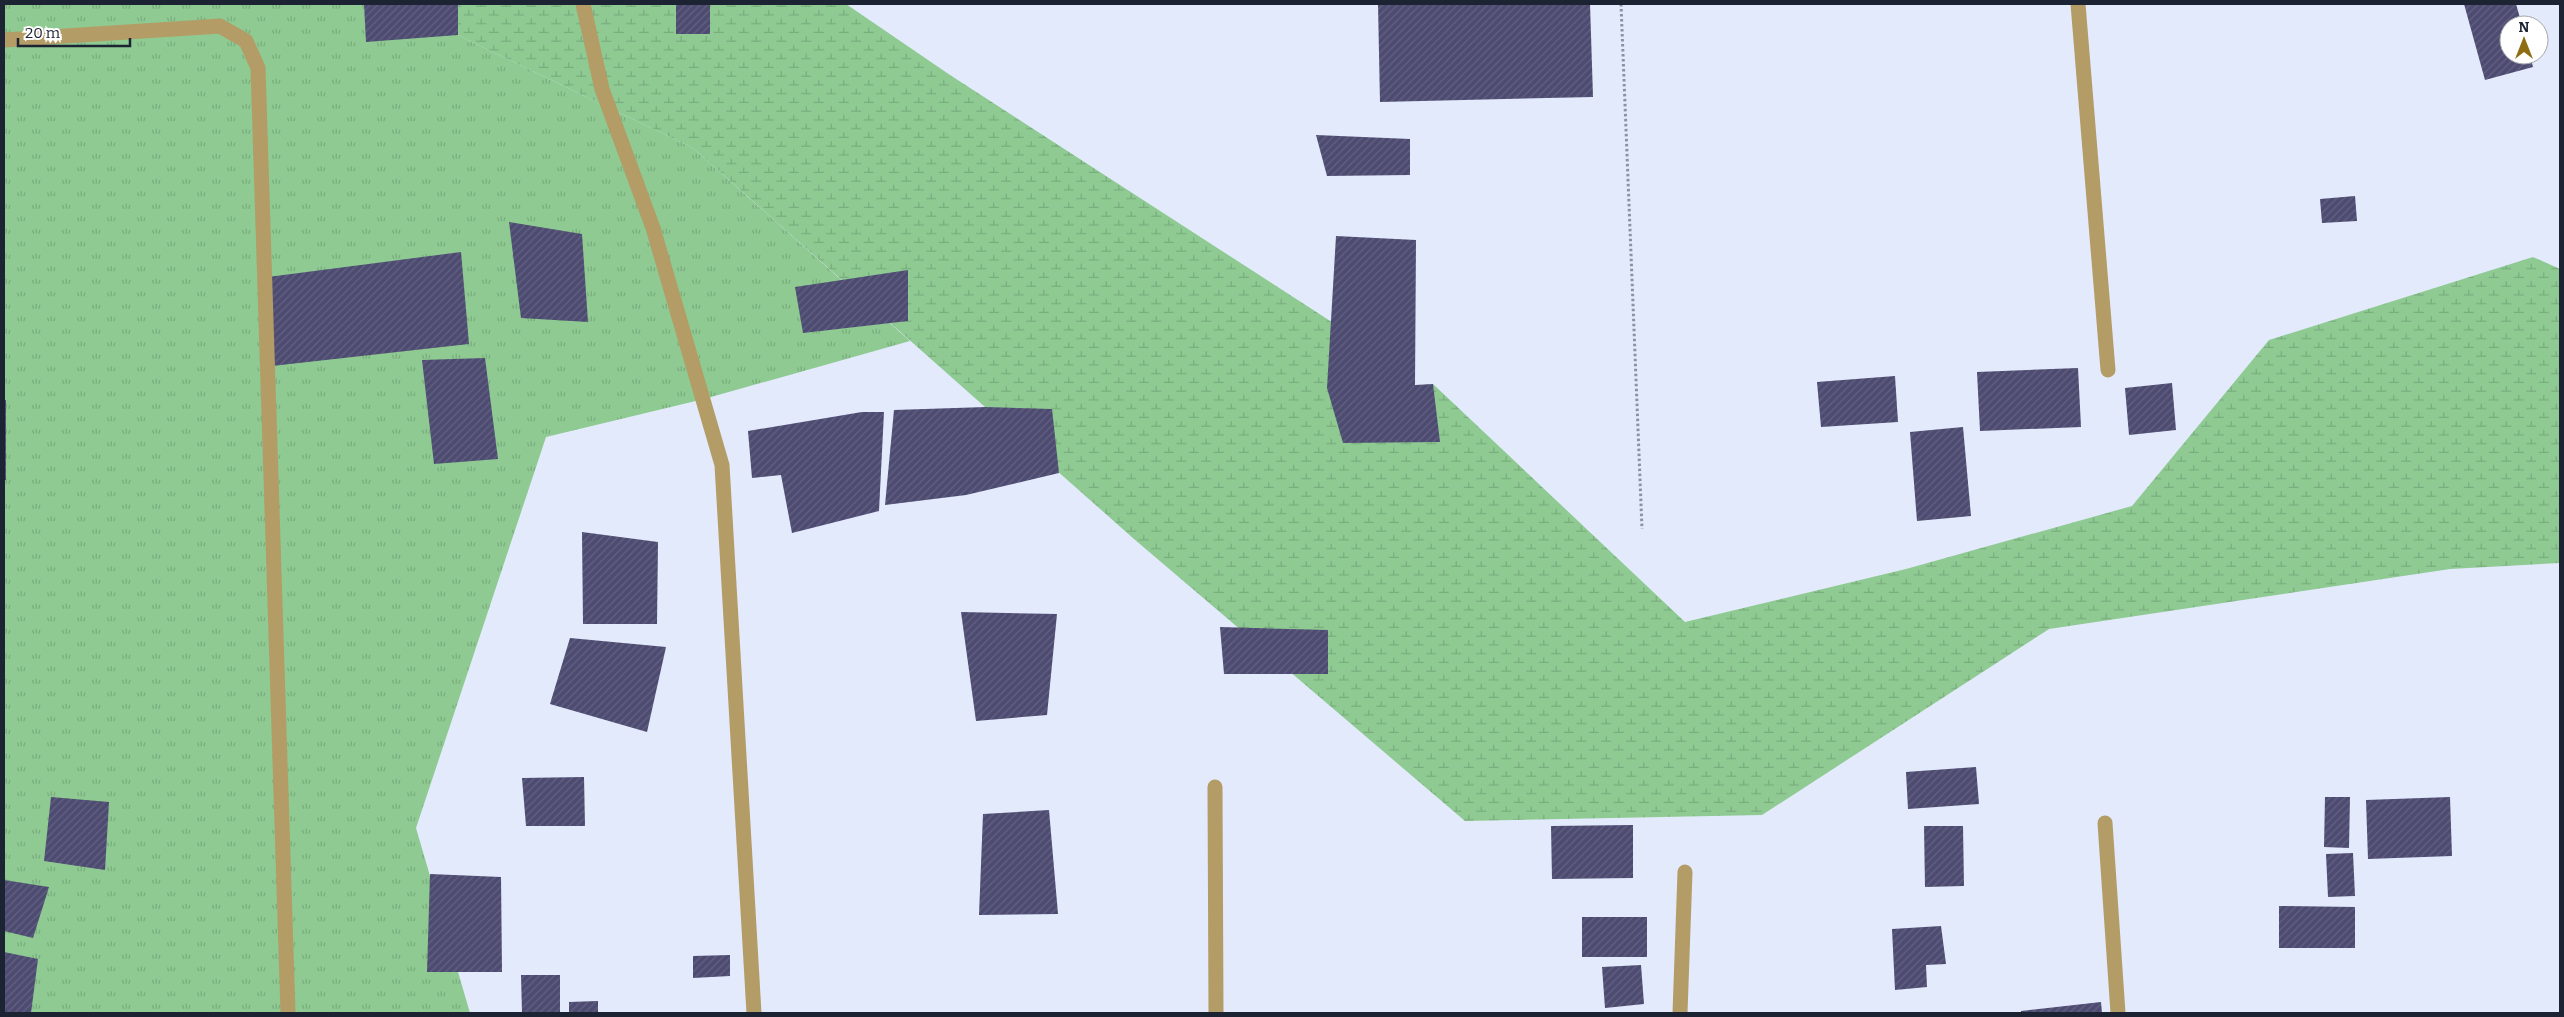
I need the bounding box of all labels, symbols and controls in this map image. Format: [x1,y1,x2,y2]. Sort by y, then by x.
scale bar [18,15,130,47]
north arrow [2499,15,2549,65]
text: N [2519,19,2530,36]
text: 20 m [25,24,61,42]

